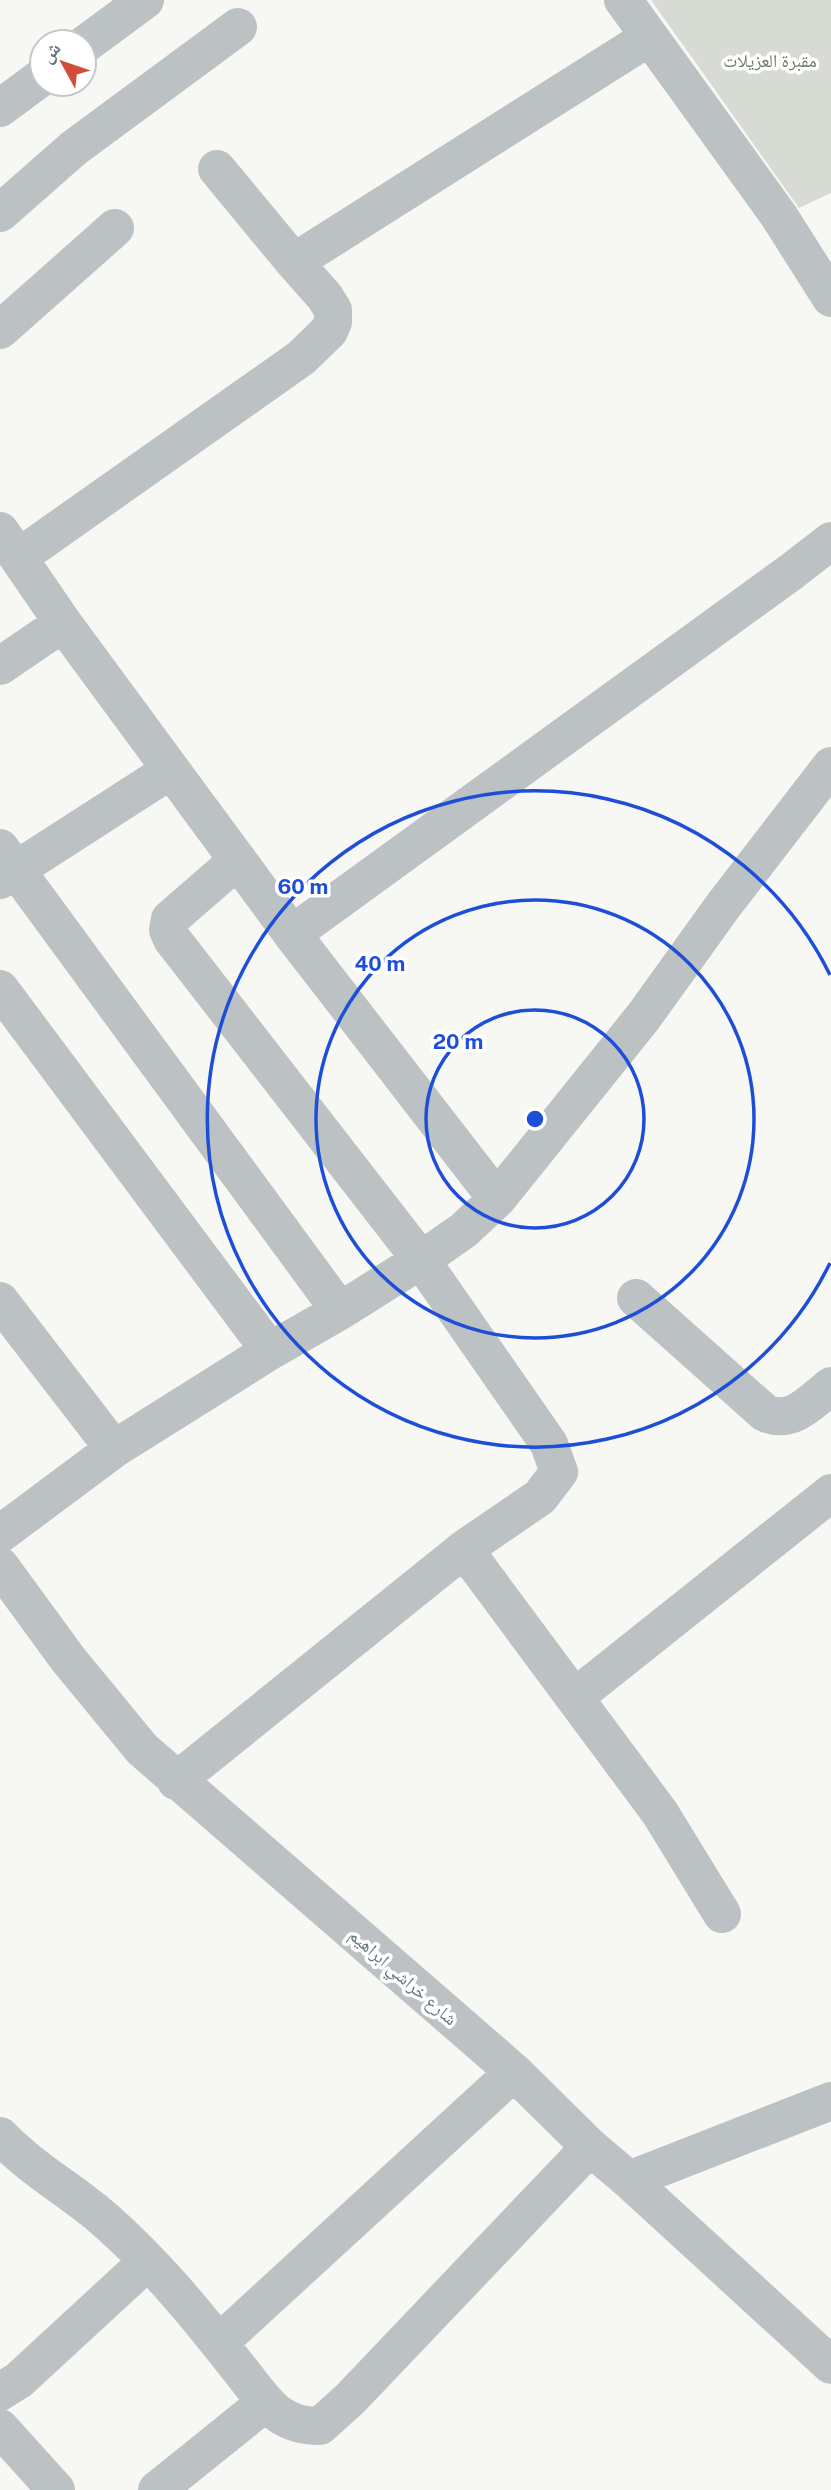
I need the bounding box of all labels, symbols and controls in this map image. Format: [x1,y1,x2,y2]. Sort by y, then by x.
north arrow [28,28,98,98]
text: ش [35,37,66,68]
park label: مقبرة العزيلات [723,50,817,72]
text: 60 m [278,874,328,899]
text: 40 m [355,951,405,976]
text: 20 m [433,1029,483,1054]
centre of rings [523,1107,547,1131]
street label: شارع خراشي ابراهيم [342,1924,462,2033]

